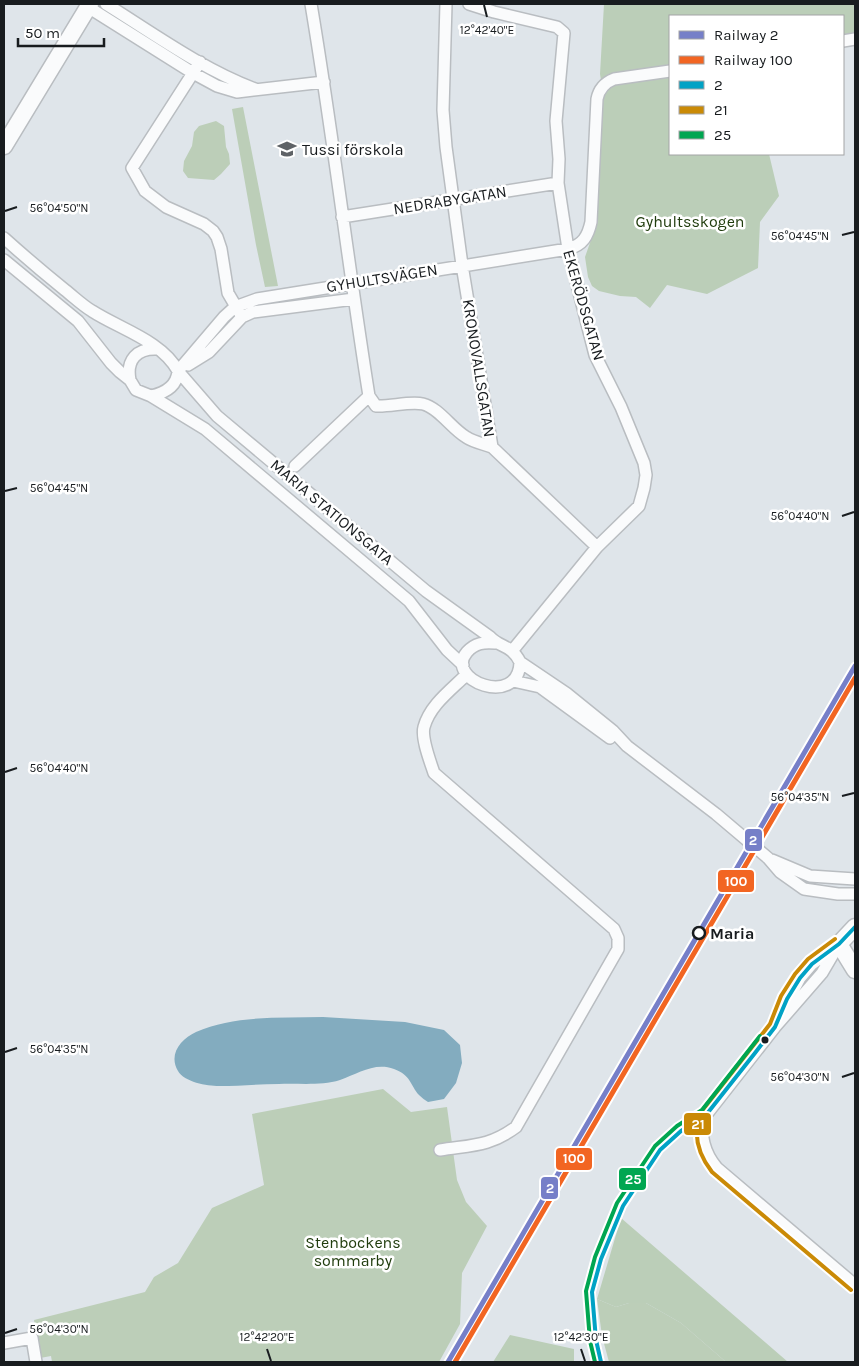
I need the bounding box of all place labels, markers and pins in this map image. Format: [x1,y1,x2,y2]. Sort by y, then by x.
school or university icon: Tussi förskola [276,138,298,160]
place label: Tussi förskola [302,140,403,159]
place label: Maria [710,924,754,943]
marker: Maria [692,926,706,940]
unlabelled marker [760,1035,770,1045]

